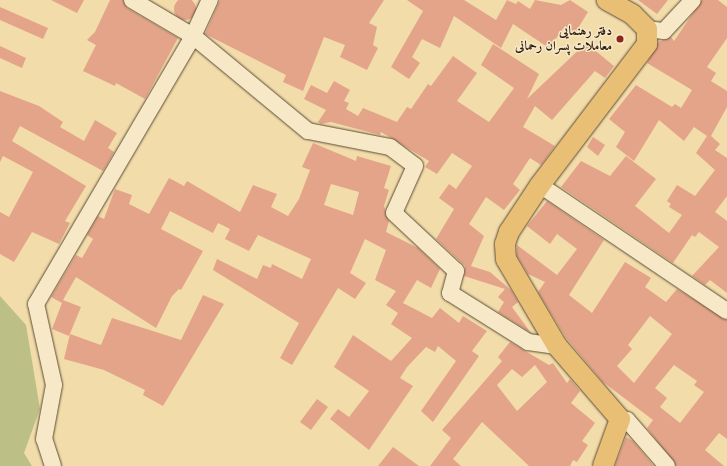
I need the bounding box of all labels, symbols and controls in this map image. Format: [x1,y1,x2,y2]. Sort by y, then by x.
place label: دفتر رهنمایی معاملات پسران رحمانی [515,24,612,55]
marker: دفتر رهنمایی معاملات پسران رحمانی [615,34,625,44]

